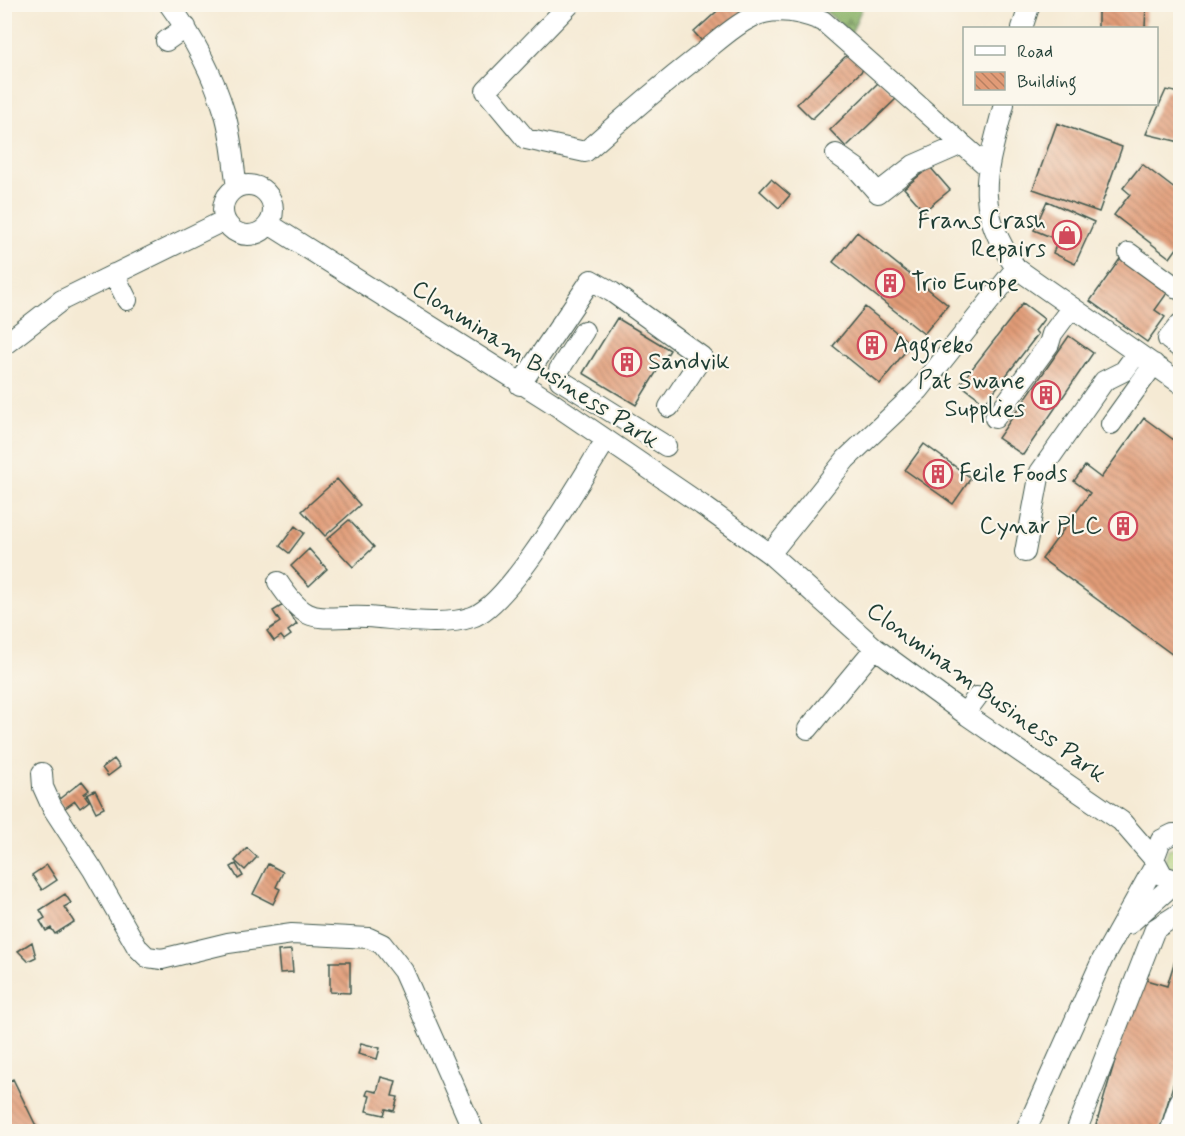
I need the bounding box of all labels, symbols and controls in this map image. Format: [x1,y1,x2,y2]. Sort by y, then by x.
legend [963,27,1158,105]
text: Road [1017,40,1053,64]
text: Building [1017,70,1077,96]
place label: Frans Crash Repairs [918,206,1046,265]
shop icon: Frans Crash Repairs [1051,219,1083,251]
building icon: Trio Europe [874,267,906,299]
place label: Trio Europe [911,268,1019,299]
street label: Clonminam Business Park [405,273,665,457]
building icon: Aggreko [856,329,888,361]
place label: Aggreko [893,330,973,364]
building icon: Sandvik [611,346,643,378]
place label: Sandvik [648,347,730,378]
place label: Pat Swane Supplies [918,366,1025,425]
building icon: Pat Swane Supplies [1030,379,1062,411]
building icon: Feile Foods [922,458,954,490]
place label: Feile Foods [959,459,1068,490]
building icon: Cynar PLC [1107,510,1139,542]
place label: Cynar PLC [980,511,1102,542]
street label: Clonminam Business Park [860,596,1112,790]

